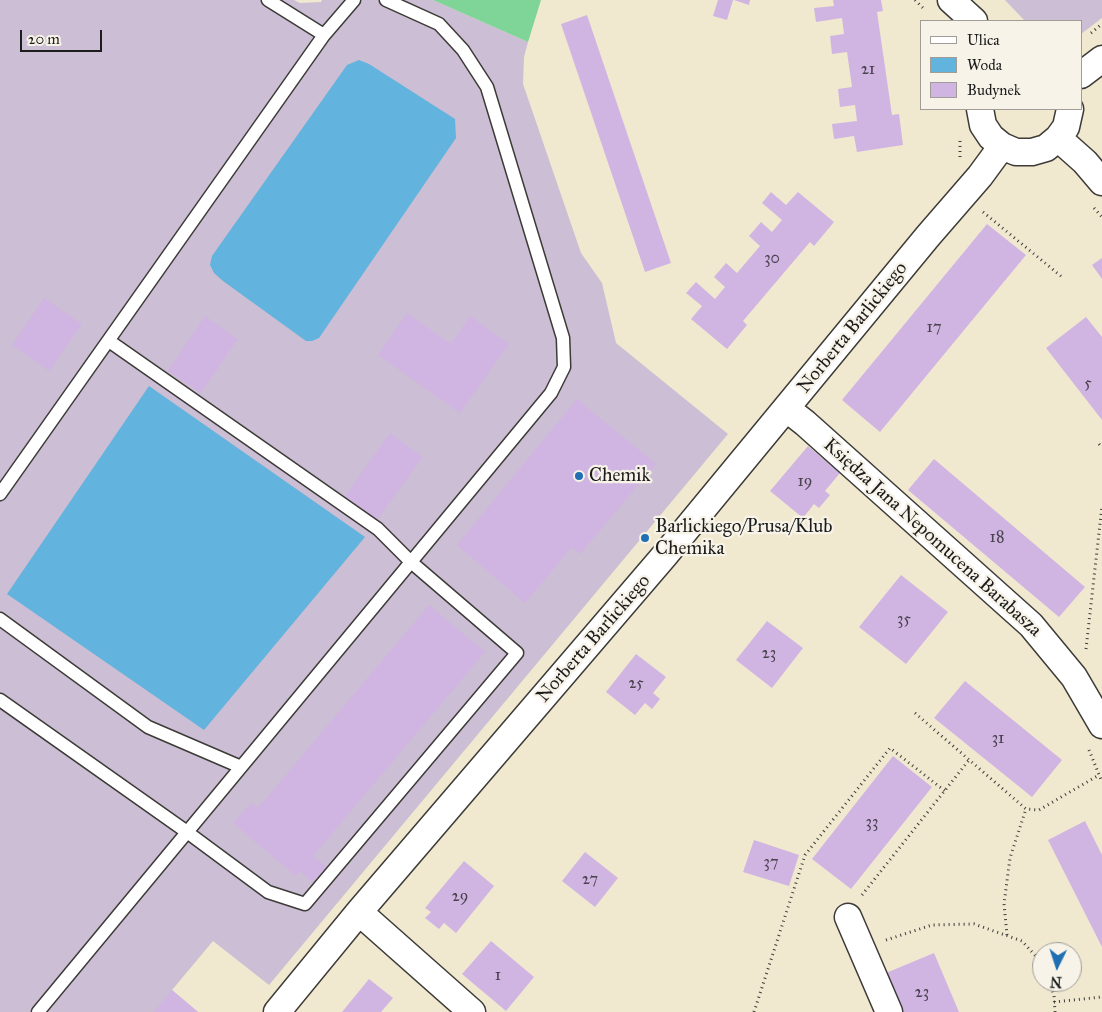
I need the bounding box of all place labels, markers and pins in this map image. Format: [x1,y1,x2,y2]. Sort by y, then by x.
place label: Chemik [589,465,650,487]
marker: Chemik [573,470,585,482]
place label: Barlickiego/Prusa/Klub Chemika [655,516,833,560]
marker: Barlickiego/Prusa/Klub Chemika [639,532,651,544]

